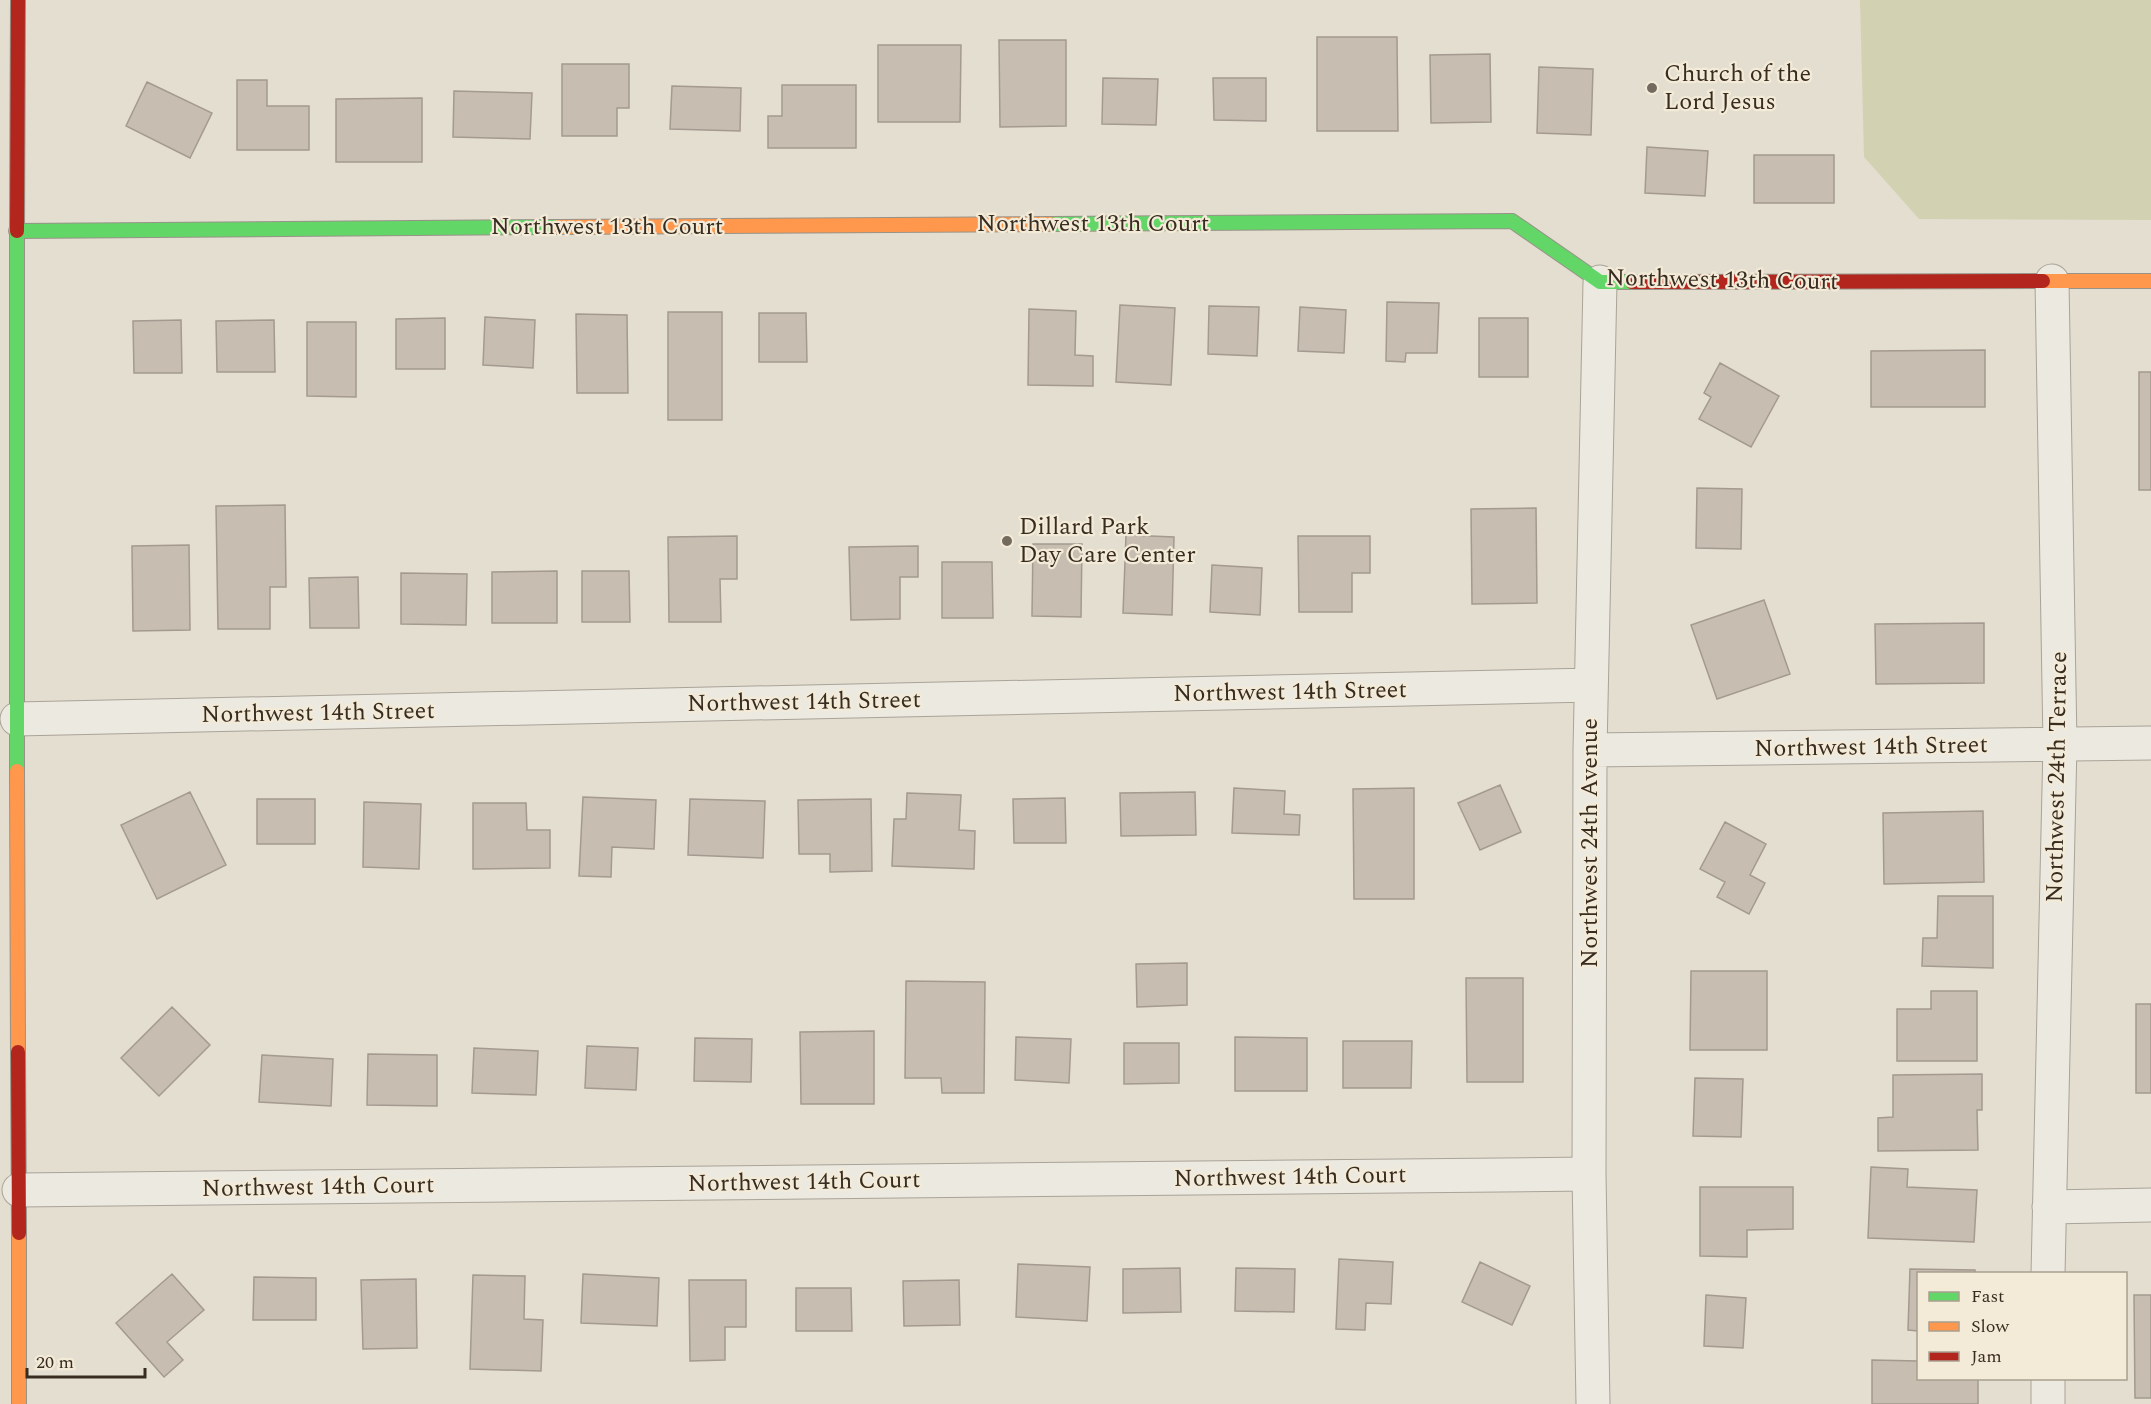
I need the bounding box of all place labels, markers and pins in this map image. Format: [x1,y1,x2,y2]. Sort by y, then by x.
place label: Church of the Lord Jesus [1664,56,1811,120]
marker: Church of the Lord Jesus [1645,81,1659,95]
place label: Dillard Park Day Care Center [1019,509,1196,573]
marker: Dillard Park Day Care Center [1000,534,1014,548]

